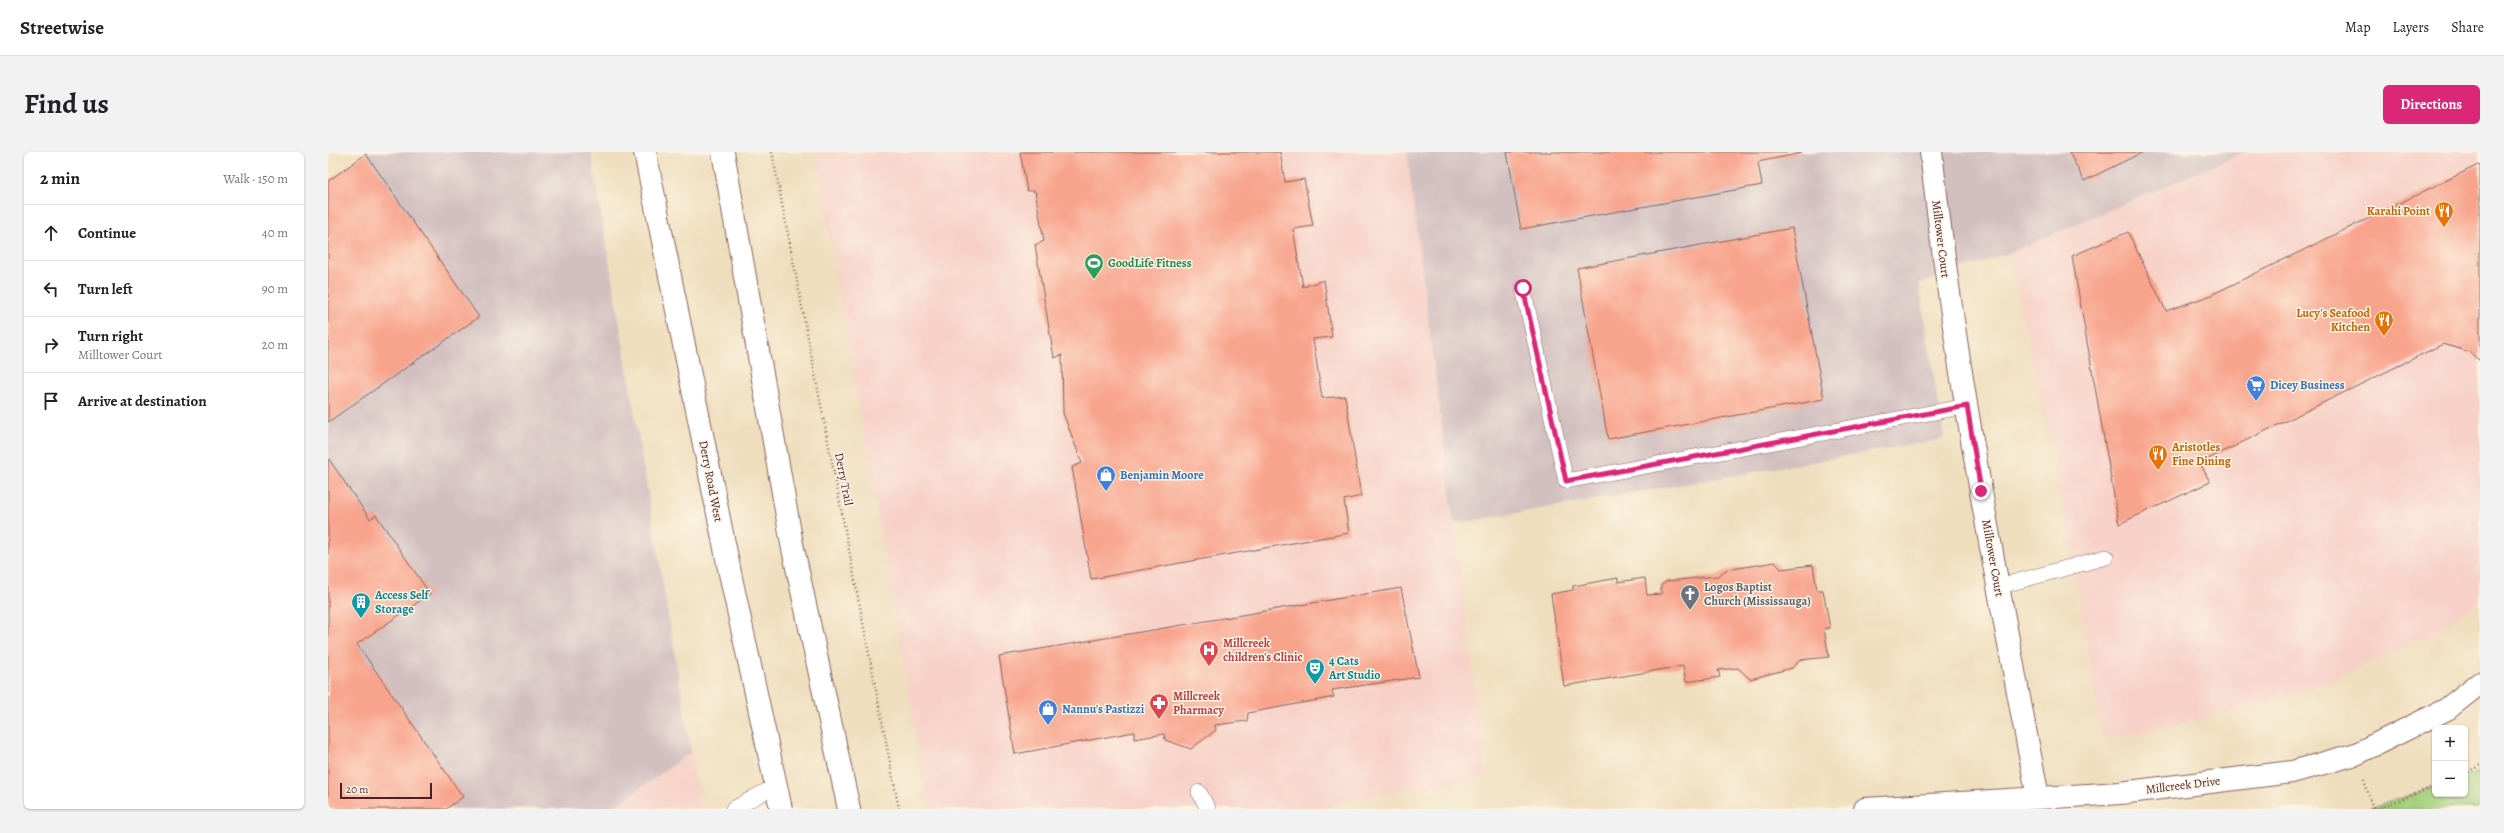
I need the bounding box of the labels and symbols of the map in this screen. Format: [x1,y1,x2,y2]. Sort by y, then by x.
street label: Milltower Court [1928,199,1954,279]
restaurant icon: Karahi Point [2433,200,2455,228]
place label: Karahi Point [2367,203,2430,219]
sports icon: GoodLife Fitness [1083,252,1105,280]
place label: GoodLife Fitness [1108,255,1192,271]
route start [1514,279,1532,297]
place label: Lucy's Seafood Kitchen [2296,305,2371,335]
restaurant icon: Lucy's Seafood Kitchen [2373,309,2395,337]
supermarket icon: Dicey Business [2245,374,2267,402]
place label: Dicey Business [2270,377,2345,393]
street label: Derry Road West [695,439,727,523]
place label: Aristotles Fine Dining [2171,439,2232,469]
restaurant icon: Aristotles Fine Dining [2147,443,2169,471]
street label: Derry Trail [831,451,857,507]
shop icon: Benjamin Moore [1095,464,1117,492]
place label: Benjamin Moore [1120,467,1204,483]
route end [1972,482,1990,500]
street label: Milltower Court [1978,518,2008,598]
place label: Logos Baptist Church (Mississauga) [1704,579,1811,609]
church icon: Logos Baptist Church (Mississauga) [1679,583,1701,611]
place label: Access Self Storage [374,587,431,617]
building icon: Access Self Storage [350,591,372,619]
place label: Millcreek children's Clinic [1223,635,1303,665]
hospital icon: Millcreek children's Clinic [1198,639,1220,667]
place label: 4 Cats Art Studio [1328,653,1380,683]
theatre icon: 4 Cats Art Studio [1304,657,1326,685]
place label: Millcreek Pharmacy [1173,688,1224,718]
pharmacy icon: Millcreek Pharmacy [1148,692,1170,720]
shop icon: Nannu's Pastizzi [1037,698,1059,726]
place label: Nannu's Pastizzi [1062,701,1145,717]
street label: Millcreek Drive [2145,772,2221,798]
scale bar [340,781,432,800]

